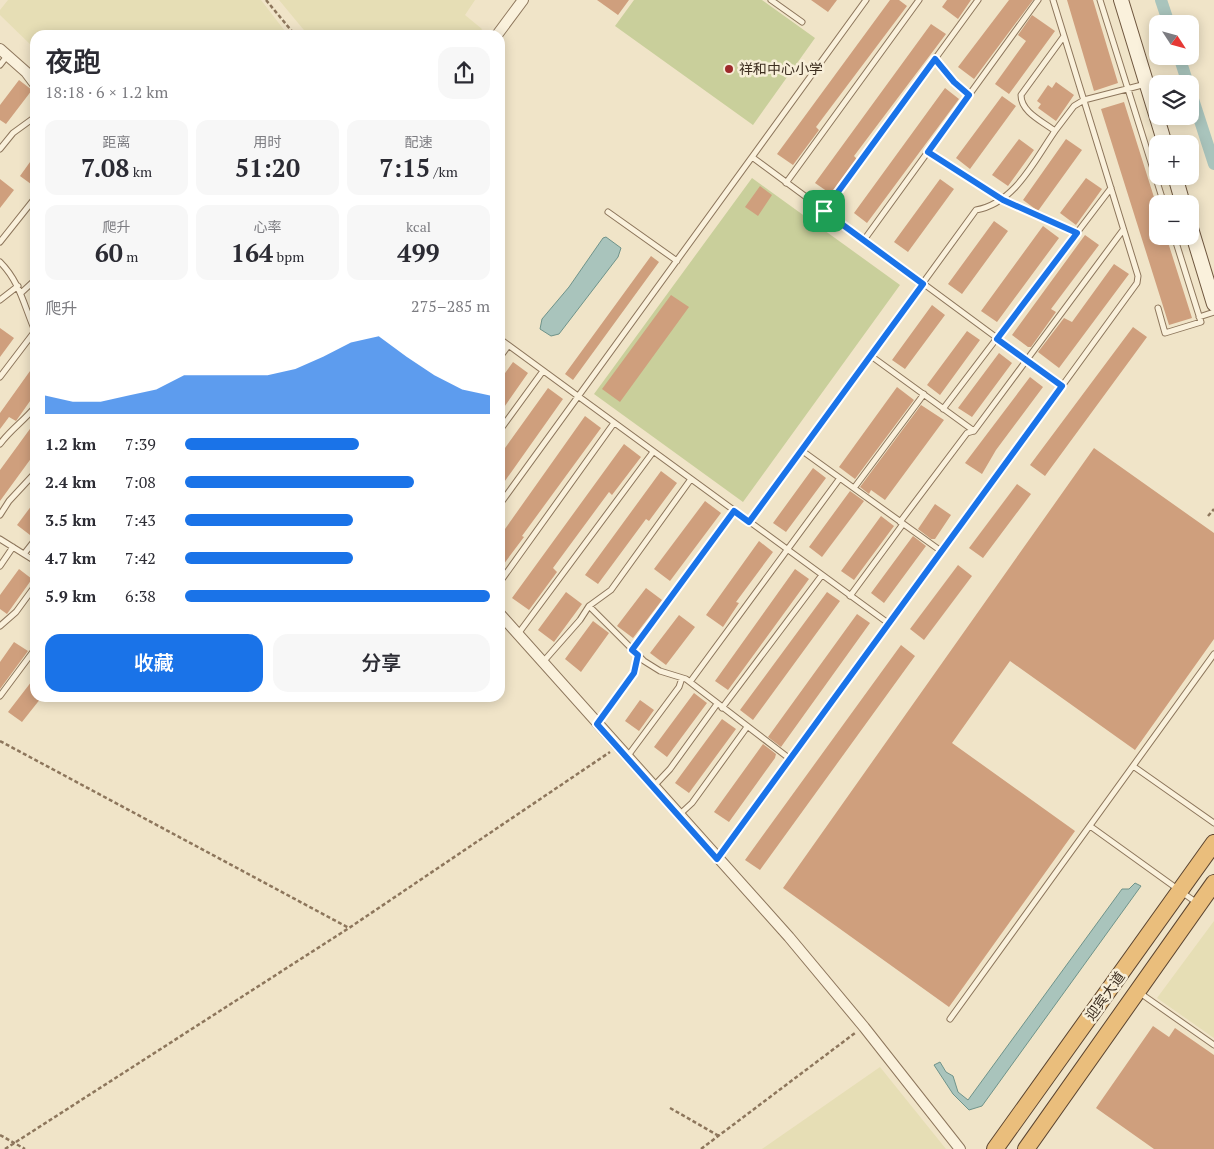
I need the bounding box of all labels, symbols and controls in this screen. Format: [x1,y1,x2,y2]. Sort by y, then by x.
north arrow [1149,15,1199,65]
map controls [1149,15,1199,245]
text: 夜跑 [45,43,101,80]
button: share [438,47,490,99]
place label: 祥和中心小学 [739,59,823,78]
marker: 祥和中心小学 [723,63,735,75]
button: layers [1149,75,1199,125]
text: 18:18 · 6 × 1.2 km [45,81,168,103]
text: 距离 [103,132,131,151]
text: 用时 [254,132,282,151]
text: 配速 [405,132,433,151]
button: + [1149,135,1199,185]
text: 7.08 [81,151,129,184]
text: 51:20 [235,151,300,184]
text: 7:15 [379,151,430,184]
text: km [129,162,152,181]
text: /km [430,162,458,181]
pin [803,190,845,232]
button: − [1149,195,1199,245]
icon: arrive [810,197,838,225]
text: 爬升 [103,217,131,236]
text: 心率 [254,217,282,236]
text: kcal [406,217,431,236]
text: 60 [95,236,123,269]
text: 164 [231,236,273,269]
text: 499 [397,236,440,269]
text: m [123,247,138,266]
text: bpm [273,247,304,266]
text: 275–285 m [411,295,490,317]
text: 爬升 [45,297,77,319]
text: 1.2 km [45,433,96,455]
text: 7:39 [125,433,156,455]
text: 2.4 km [45,471,96,493]
text: 7:08 [125,471,156,493]
text: 3.5 km [45,509,96,531]
text: 7:43 [125,509,156,531]
text: 4.7 km [45,547,96,569]
text: 7:42 [125,547,156,569]
text: 5.9 km [45,585,96,607]
text: 6:38 [125,585,156,607]
button: 收藏 [45,634,263,692]
button: 分享 [273,634,490,692]
street label: 迎宾大道 [1080,967,1129,1024]

